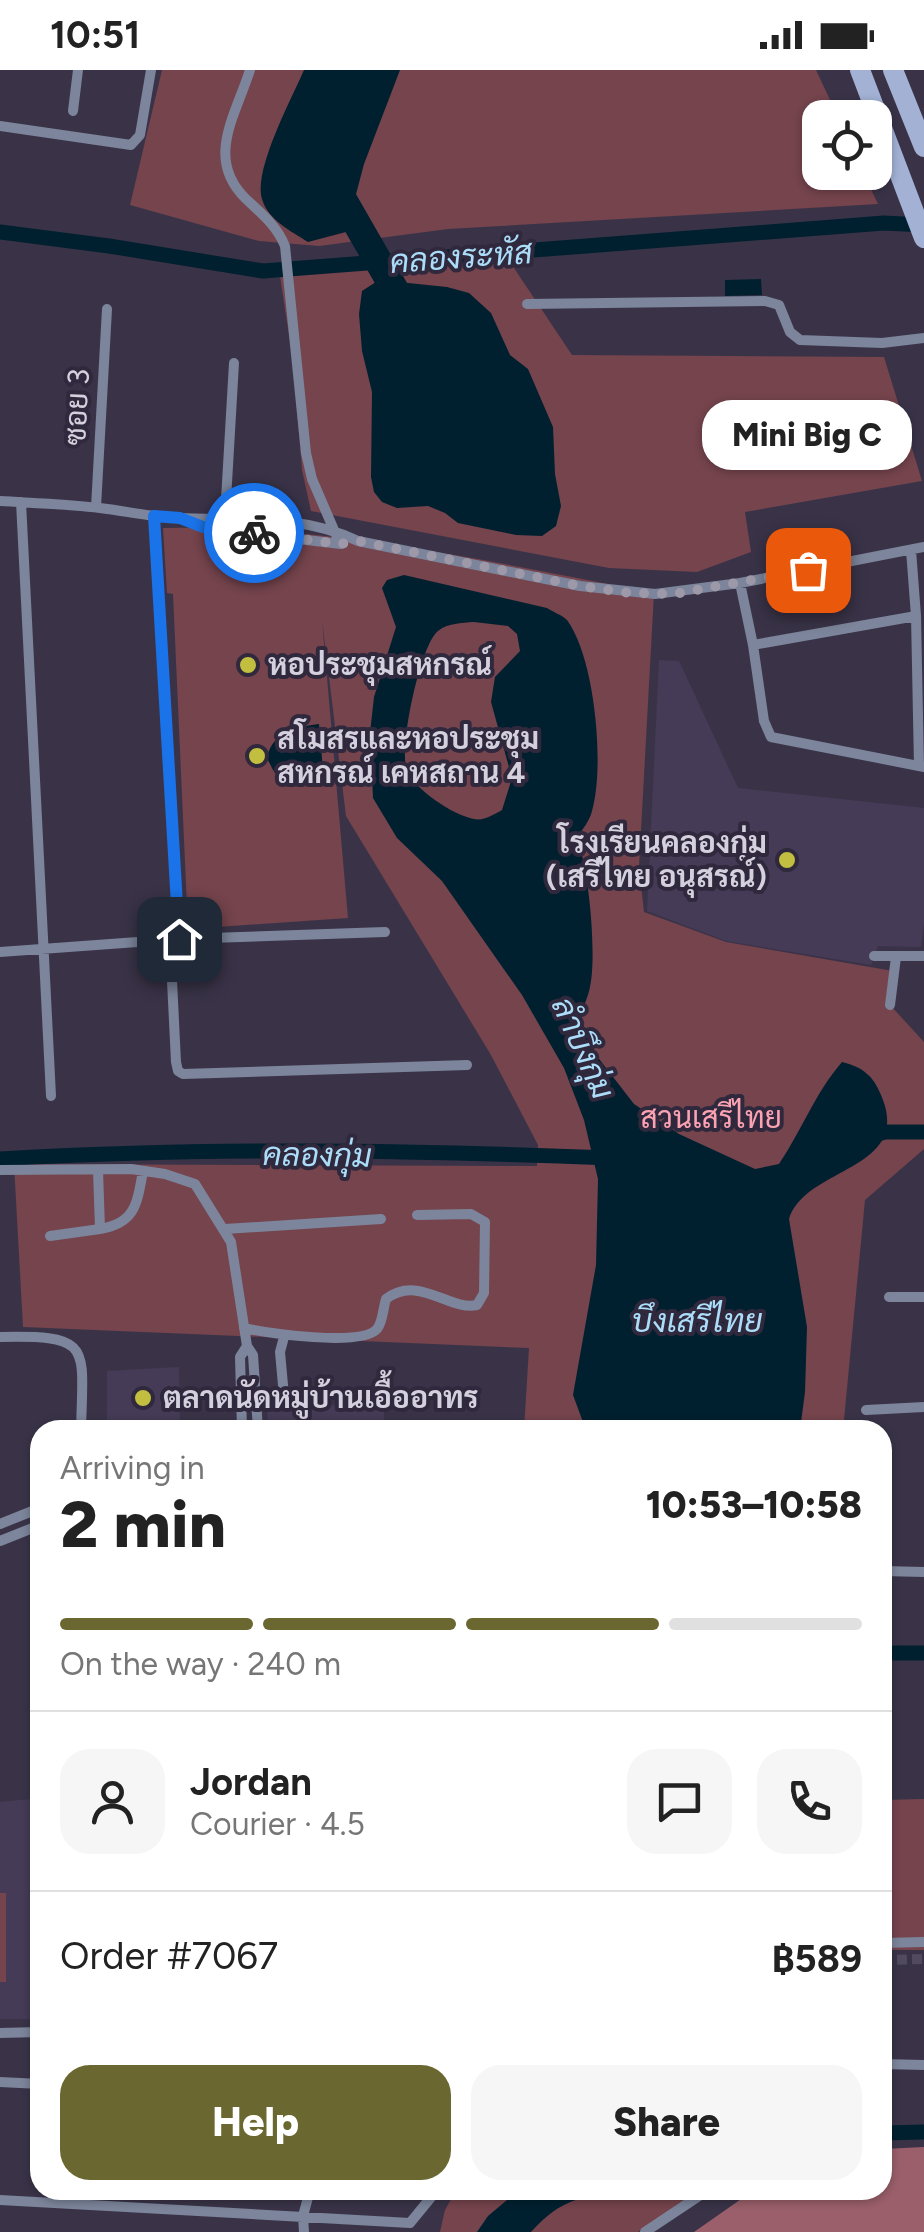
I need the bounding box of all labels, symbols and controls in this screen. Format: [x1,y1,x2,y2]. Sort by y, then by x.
text: 10:51 [50,12,140,58]
map controls [802,100,892,190]
button: locate [802,100,892,190]
water label: คลองระหัส [389,233,535,281]
street label: ซอย 3 [56,368,97,446]
callout: Mini Big C [703,400,913,470]
text: Mini Big C [732,416,882,454]
courier [204,483,304,583]
icon: bike [227,506,282,561]
pin [766,528,851,613]
icon: bag [781,543,836,598]
place label: หอประชุมสหกรณ์ [268,645,493,686]
marker: หอประชุมสหกรณ์ [237,654,259,676]
place label: สโมสรและหอประชุม สหกรณ์ เคหสถาน 4 [277,718,539,791]
marker: สโมสรและหอประชุม สหกรณ์ เคหสถาน 4 [246,745,268,767]
place label: โรงเรียนคลองกุ่ม (เสรีไทย อนุสรณ์) [546,822,767,898]
marker: โรงเรียนคลองกุ่ม (เสรีไทย อนุสรณ์) [776,849,798,871]
pin [137,897,222,982]
icon: home [152,912,207,967]
water label: ลำบึงกุ่ม [541,991,623,1106]
park label: สวนเสรีไทย [640,1098,782,1136]
water label: คลองกุ่ม [262,1135,372,1178]
water label: บึงเสรีไทย [632,1300,762,1340]
place label: ตลาดนัดหมู่บ้านเอื้ออาทร [163,1369,479,1419]
marker: ตลาดนัดหมู่บ้านเอื้ออาทร [132,1387,154,1409]
text: Arriving in [60,1449,205,1487]
text: 10:53–10:58 [646,1482,862,1528]
text: 2 min [60,1485,226,1563]
text: On the way · 240 m [60,1645,341,1683]
button: person [60,1749,165,1854]
button: chat [627,1749,732,1854]
button: phone [757,1749,862,1854]
text: Jordan [190,1759,312,1805]
text: Courier · 4.5 [190,1805,365,1843]
text: Order #7067 [60,1933,278,1979]
text: ฿589 [772,1936,862,1982]
button: Help [60,2065,451,2180]
button: Share [471,2065,862,2180]

